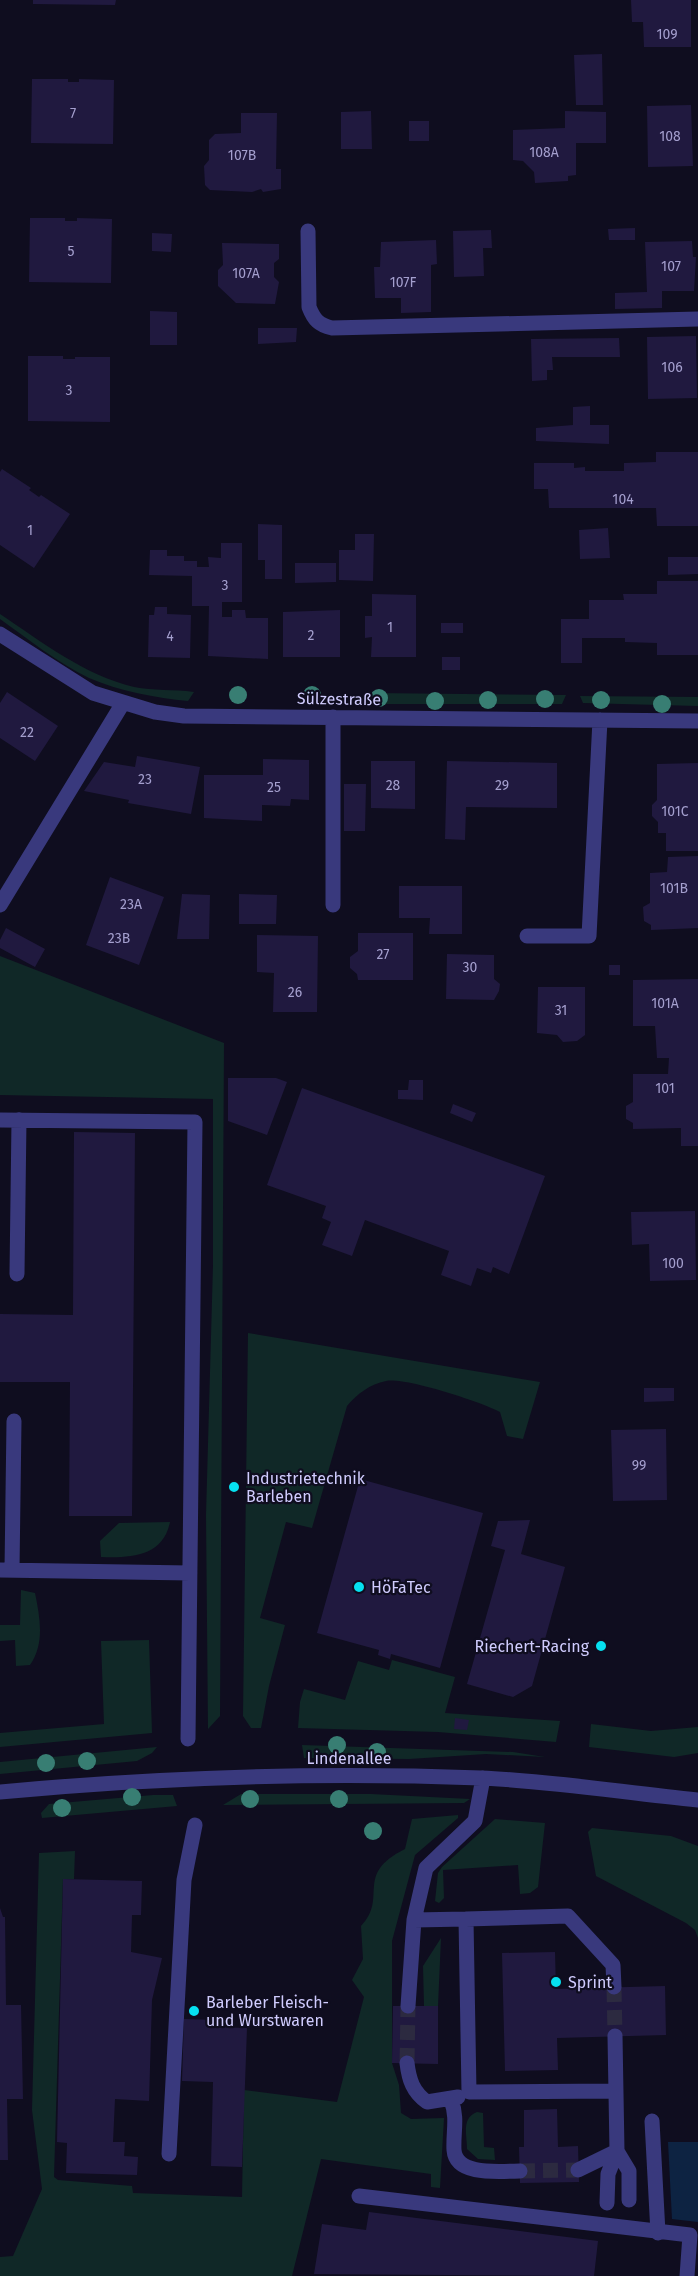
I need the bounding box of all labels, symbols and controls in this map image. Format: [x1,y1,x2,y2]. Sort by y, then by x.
house number: 109 [656,26,678,43]
house number: 7 [70,105,76,122]
house number: 108 [659,128,681,145]
house number: 108A [529,144,559,161]
house number: 107B [228,147,256,164]
house number: 5 [67,243,75,260]
house number: 107 [661,258,681,275]
house number: 107A [232,265,260,282]
house number: 107F [390,274,416,291]
house number: 106 [661,359,683,376]
house number: 3 [66,382,73,399]
house number: 104 [612,491,634,508]
house number: 1 [27,522,33,539]
house number: 3 [222,577,229,594]
house number: 1 [387,619,393,636]
house number: 2 [308,627,315,644]
house number: 4 [166,628,174,645]
street label: Sülzestraße [297,689,381,709]
house number: 22 [20,724,34,741]
house number: 23 [138,771,152,788]
house number: 28 [386,777,401,794]
house number: 29 [495,777,509,794]
house number: 25 [267,779,281,796]
house number: 101C [661,803,689,820]
house number: 101B [660,880,688,897]
house number: 23A [120,896,142,913]
house number: 23B [108,930,130,947]
house number: 27 [376,946,390,963]
house number: 30 [463,959,478,976]
house number: 26 [288,984,302,1001]
house number: 101A [651,995,679,1012]
house number: 31 [555,1002,567,1019]
house number: 101 [655,1080,675,1097]
house number: 100 [662,1255,684,1272]
house number: 99 [632,1457,646,1474]
place label: Industrietechnik Barleben [246,1469,366,1506]
marker: Industrietechnik Barleben [227,1480,241,1494]
place label: HöFaTec [371,1578,431,1597]
marker: HöFaTec [352,1580,366,1594]
place label: Riechert-Racing [475,1637,590,1656]
marker: Riechert-Racing [594,1639,608,1653]
street label: Lindenallee [307,1749,391,1768]
place label: Sprint [568,1973,612,1992]
marker: Sprint [549,1975,563,1989]
place label: Barleber Fleisch- und Wurstwaren [206,1993,329,2030]
marker: Barleber Fleisch- und Wurstwaren [187,2004,201,2018]

